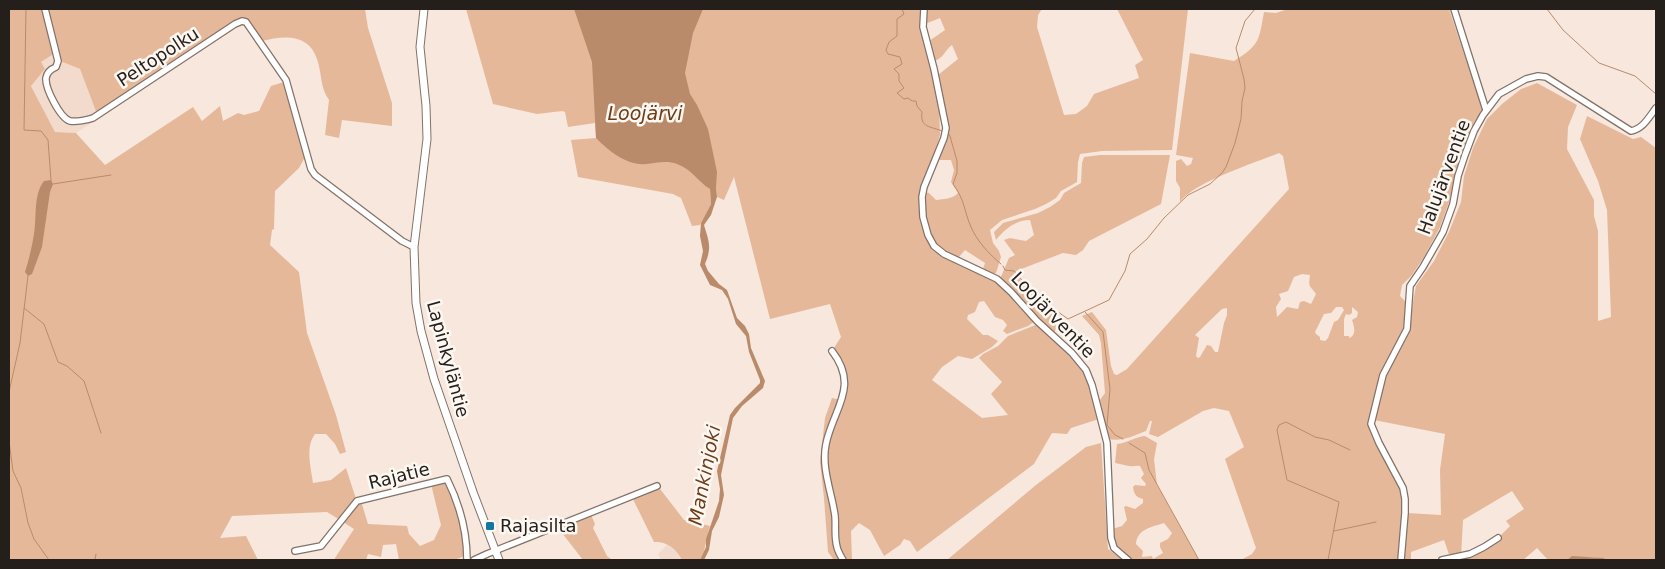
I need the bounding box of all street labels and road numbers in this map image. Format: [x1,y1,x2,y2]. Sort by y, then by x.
street label: Peltopolku [113,22,202,91]
street label: Halujärventie [1413,117,1474,237]
street label: Loojärventie [1007,267,1100,362]
street label: Lapinkyläntie [423,298,474,419]
street label: Rajatie [366,458,432,493]

